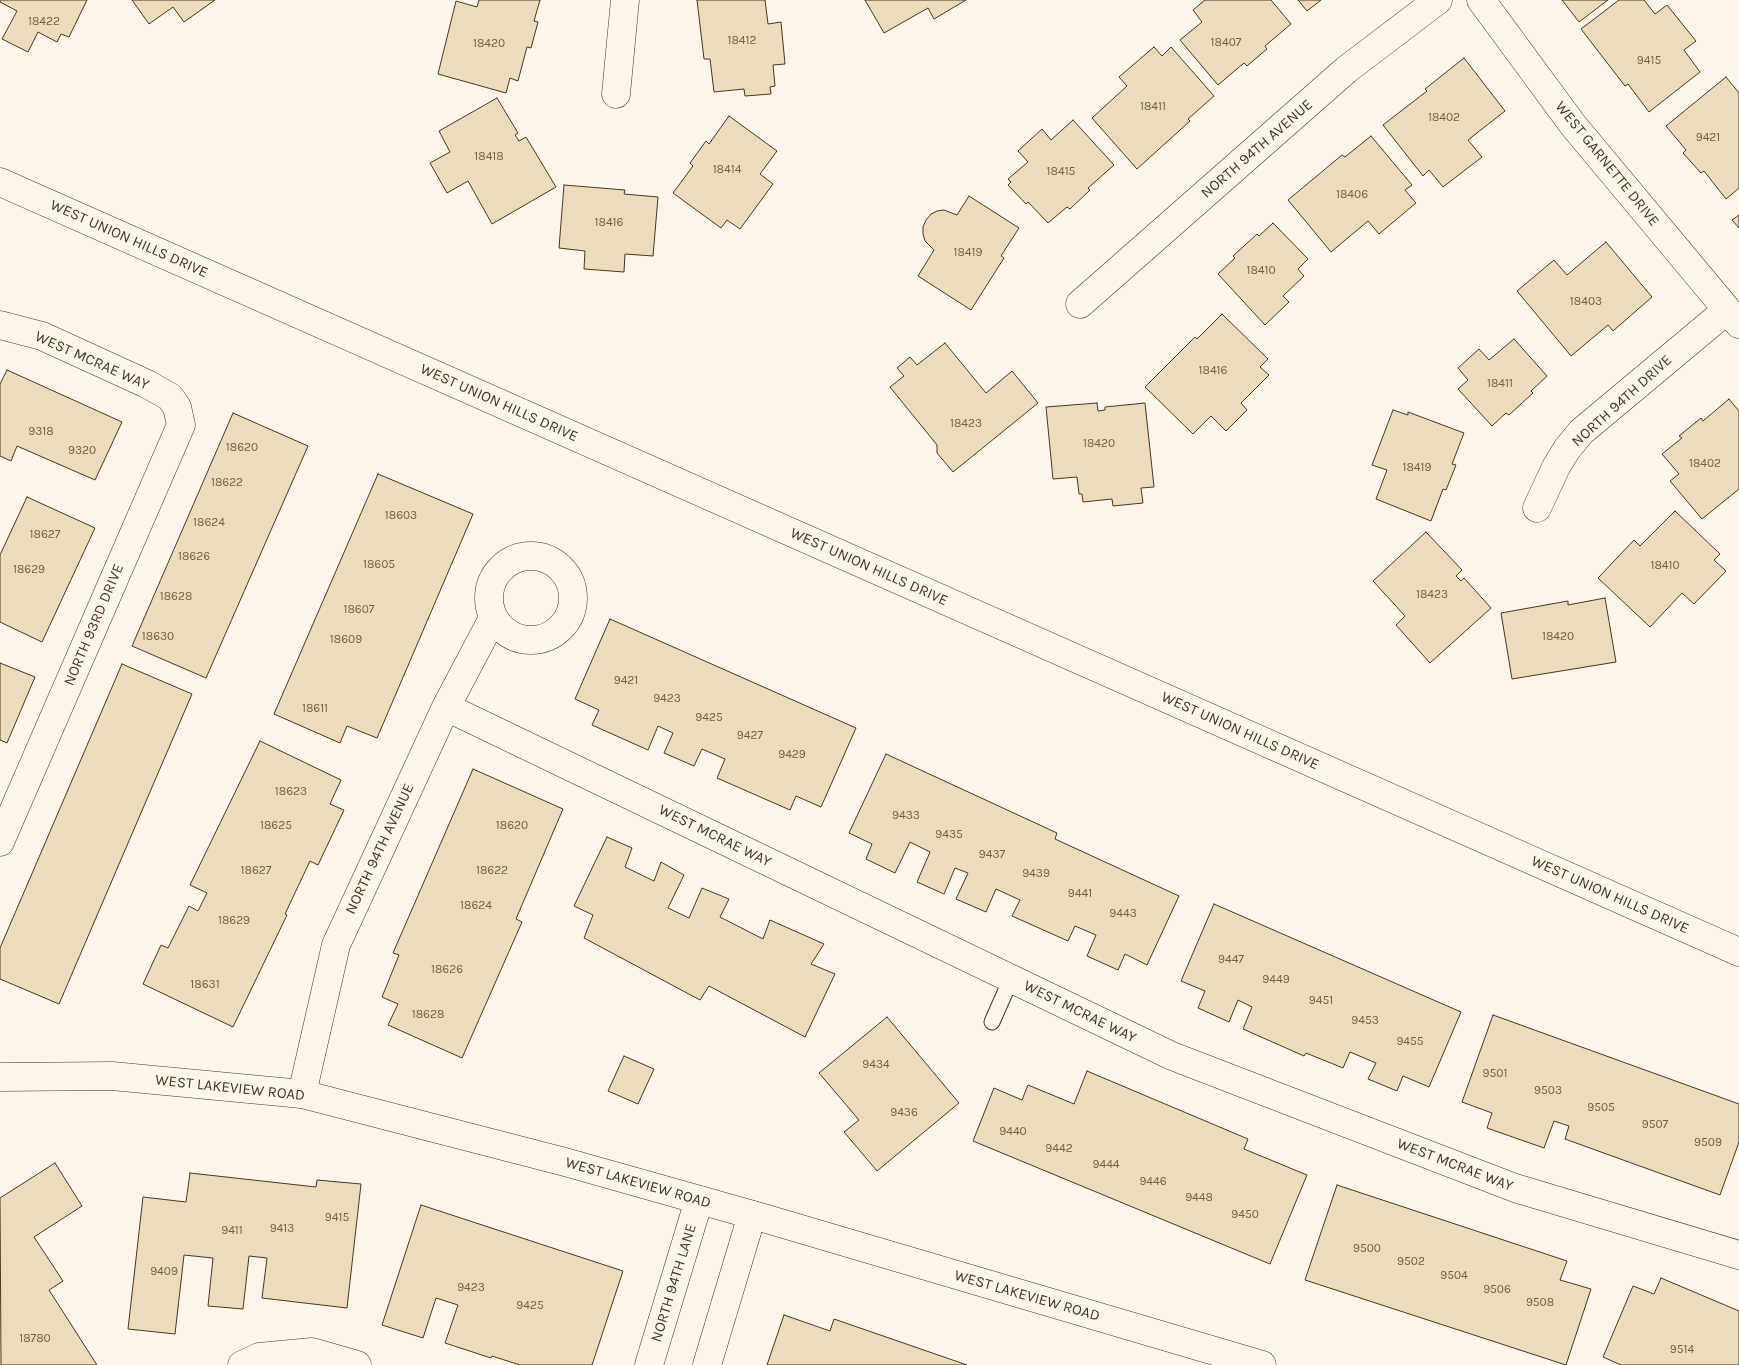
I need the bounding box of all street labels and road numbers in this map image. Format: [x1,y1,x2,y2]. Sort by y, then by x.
street label: NORTH 94TH AVENUE [1198,96,1316,202]
street label: WEST GARNETTE DRIVE [1551,98,1663,230]
street label: WEST UNION HILLS DRIVE [47,196,211,282]
street label: WEST MCRAE WAY [32,328,152,394]
street label: NORTH 94TH DRIVE [1568,351,1676,451]
street label: WEST UNION HILLS DRIVE [417,360,581,446]
street label: WEST UNION HILLS DRIVE [787,524,951,610]
street label: NORTH 93RD DRIVE [60,561,128,689]
street label: WEST UNION HILLS DRIVE [1158,688,1322,774]
street label: NORTH 94TH AVENUE [342,781,418,917]
street label: WEST MCRAE WAY [656,801,774,871]
street label: WEST UNION HILLS DRIVE [1528,852,1692,938]
street label: WEST MCRAE WAY [1021,977,1139,1047]
street label: WEST LAKEVIEW ROAD [154,1071,306,1105]
street label: WEST MCRAE WAY [1394,1135,1516,1195]
street label: WEST LAKEVIEW ROAD [563,1154,713,1212]
street label: NORTH 94TH LANE [647,1222,701,1344]
street label: WEST LAKEVIEW ROAD [952,1267,1102,1325]

